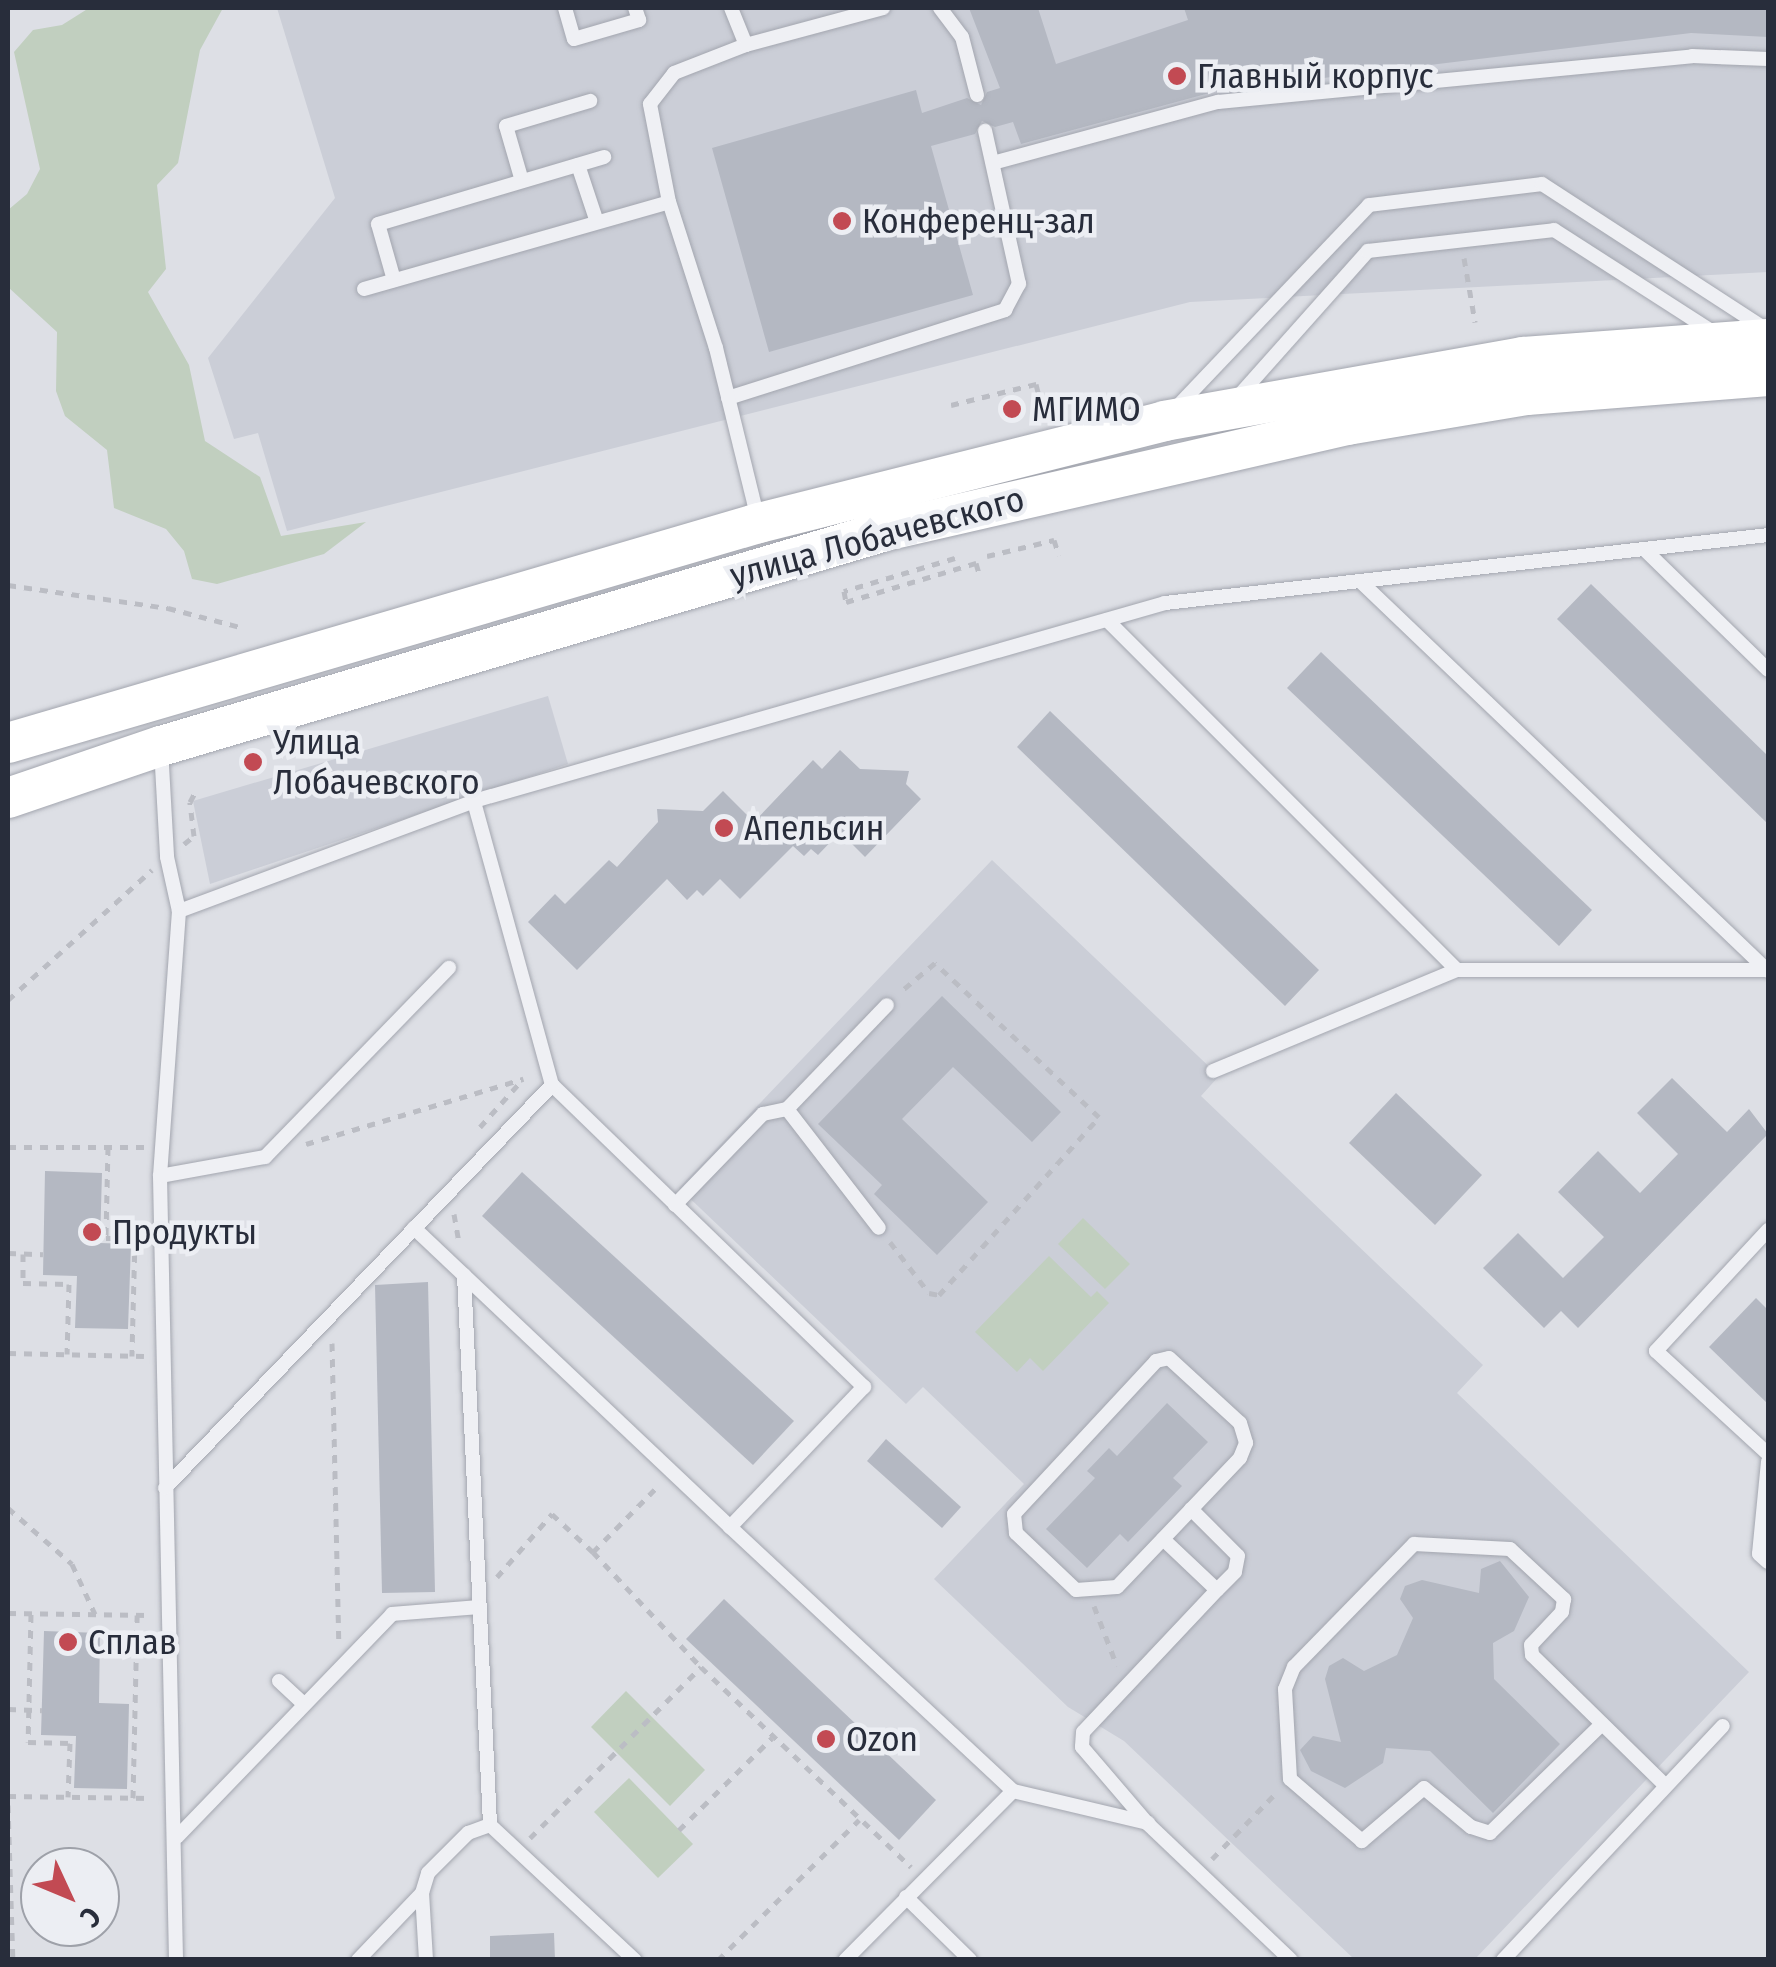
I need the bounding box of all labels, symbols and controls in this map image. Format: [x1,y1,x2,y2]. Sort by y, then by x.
place label: Главный корпус [1197,55,1433,97]
marker: Главный корпус [1166,65,1188,87]
place label: Конференц-зал [862,200,1095,242]
marker: Конференц-зал [831,210,853,232]
place label: МГИМО [1032,388,1141,430]
marker: МГИМО [1001,398,1023,420]
street label: улица Лобачевского [725,478,1029,596]
place label: Улица Лобачевского [273,721,480,803]
marker: Улица Лобачевского [242,751,264,773]
place label: Апельсин [744,807,885,849]
marker: Апельсин [713,817,735,839]
place label: Продукты [112,1211,257,1253]
marker: Продукты [81,1221,103,1243]
place label: Сплав [88,1621,177,1663]
marker: Сплав [57,1631,79,1653]
place label: Ozon [846,1718,918,1760]
marker: Ozon [815,1728,837,1750]
north arrow [20,1847,120,1947]
text: С [74,1900,107,1934]

